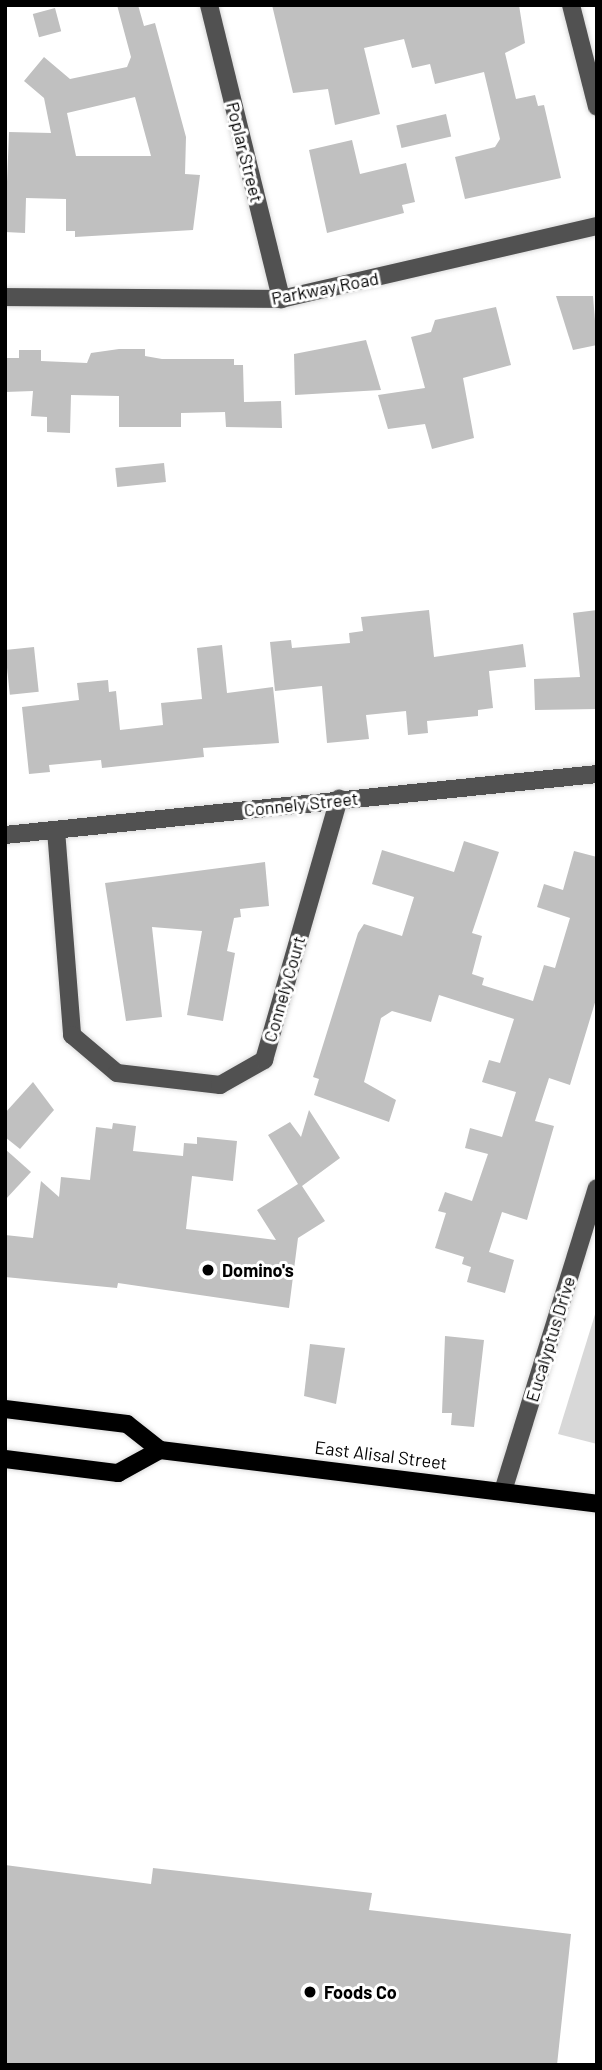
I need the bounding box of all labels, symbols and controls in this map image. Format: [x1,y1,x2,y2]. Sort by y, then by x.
street label: Poplar Street [222,100,268,204]
street label: Parkway Road [269,267,381,309]
street label: Connely Street [243,787,359,821]
street label: Connely Court [259,933,309,1045]
place label: Domino's [222,1259,294,1281]
marker: Domino's [200,1262,216,1278]
street label: Eucalyptus Drive [521,1274,579,1404]
street label: East Alisal Street [314,1436,448,1474]
place label: Foods Co [324,1981,397,2003]
marker: Foods Co [302,1984,318,2000]

